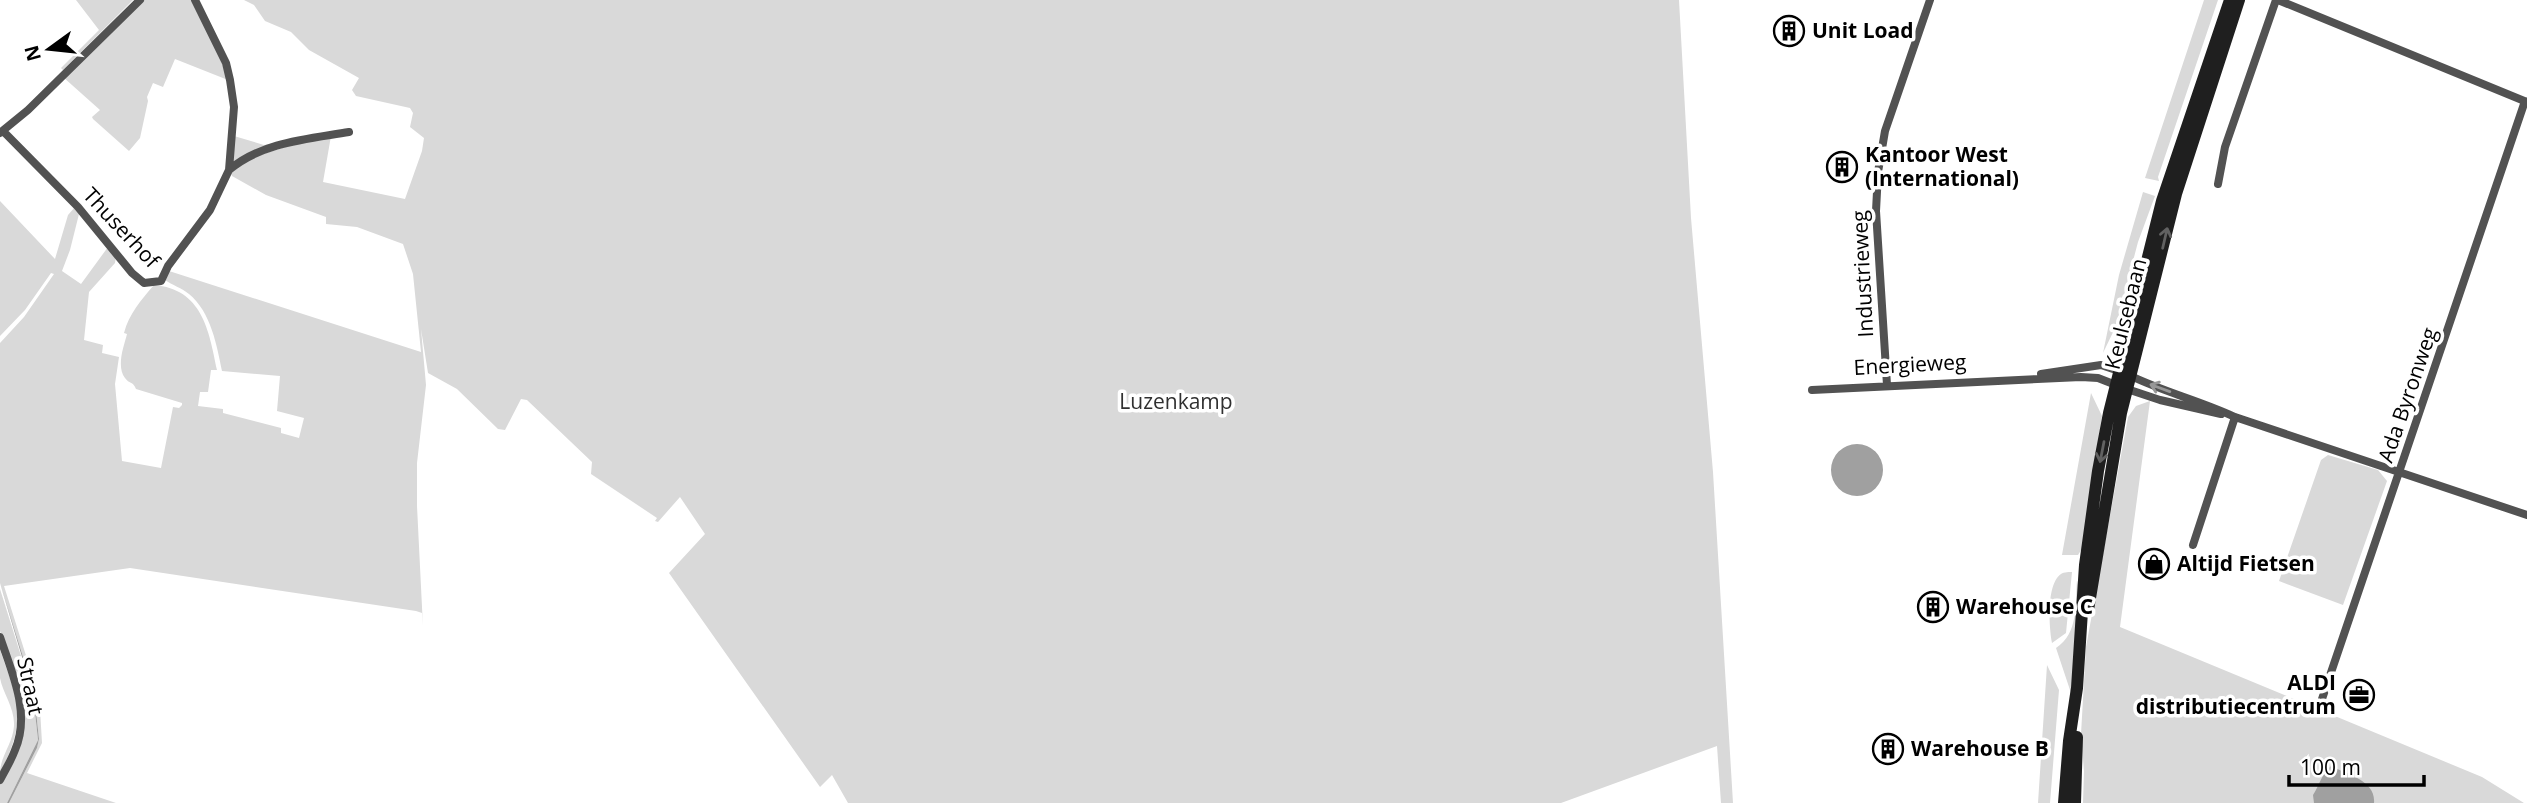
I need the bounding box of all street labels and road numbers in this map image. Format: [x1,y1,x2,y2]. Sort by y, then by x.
street label: Thuserhof [77,181,167,275]
street label: Industrieweg [1845,210,1879,338]
street label: Keulsebaan [2098,255,2152,372]
street label: Ada Byronweg [2371,324,2443,466]
street label: Energieweg [1853,347,1967,381]
street label: Straat [11,654,51,717]

